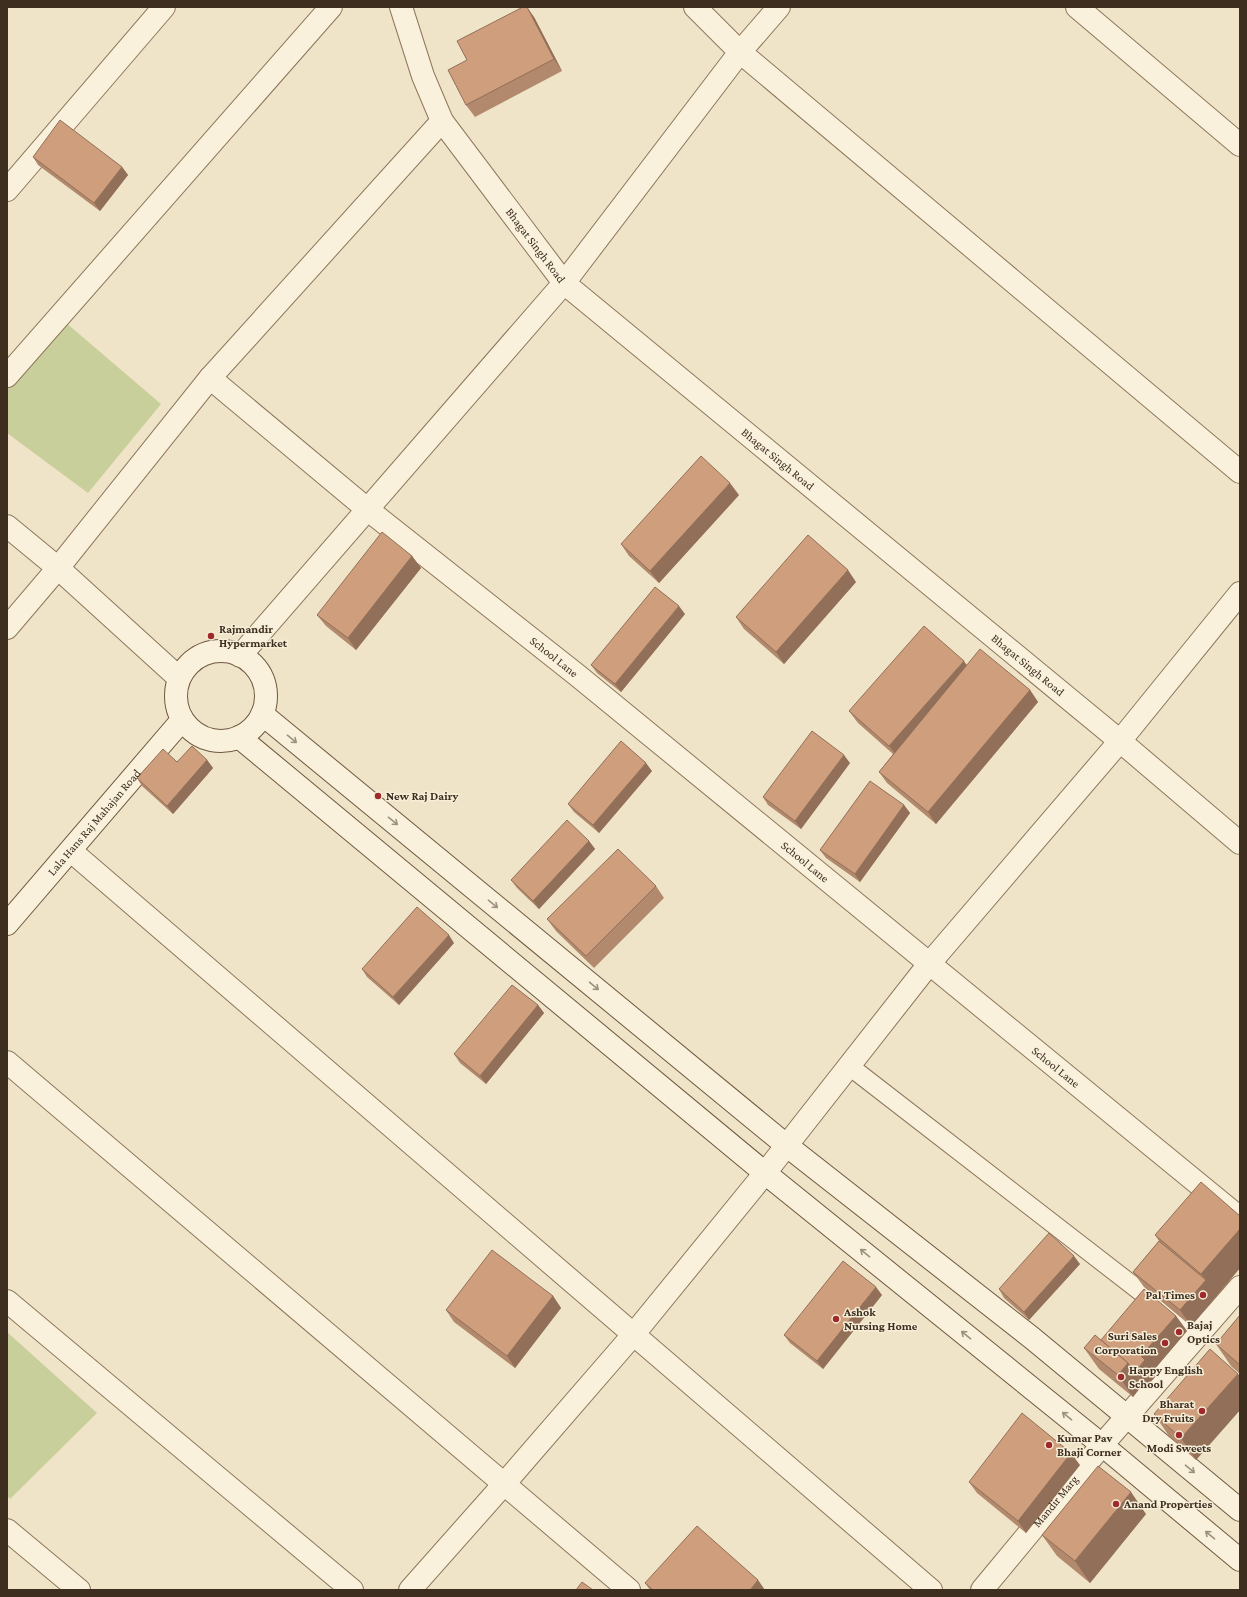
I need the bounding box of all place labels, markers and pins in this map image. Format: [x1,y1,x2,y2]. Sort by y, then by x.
place label: Rajmandir Hypermarket [219,622,288,650]
marker: Rajmandir Hypermarket [206,631,216,641]
place label: New Raj Dairy [386,789,459,803]
marker: New Raj Dairy [373,791,383,801]
place label: Pal Times [1146,1288,1195,1302]
marker: Pal Times [1198,1290,1208,1300]
place label: Ashok Nursing Home [843,1305,918,1333]
marker: Ashok Nursing Home [831,1314,841,1324]
place label: Bajaj Optics [1187,1318,1220,1346]
marker: Bajaj Optics [1174,1327,1184,1337]
place label: Suri Sales Corporation [1095,1329,1157,1357]
marker: Suri Sales Corporation [1160,1338,1170,1348]
place label: Happy English School [1129,1363,1203,1391]
marker: Happy English School [1116,1372,1126,1382]
place label: Bharat Dry Fruits [1142,1397,1195,1425]
marker: Bharat Dry Fruits [1197,1406,1207,1416]
marker: Modi Sweets [1174,1430,1184,1440]
place label: Kumar Pav Bhaji Corner [1057,1431,1122,1459]
marker: Kumar Pav Bhaji Corner [1044,1440,1054,1450]
place label: Modi Sweets [1147,1441,1211,1455]
place label: Anand Properties [1123,1497,1212,1511]
marker: Anand Properties [1111,1499,1121,1509]

